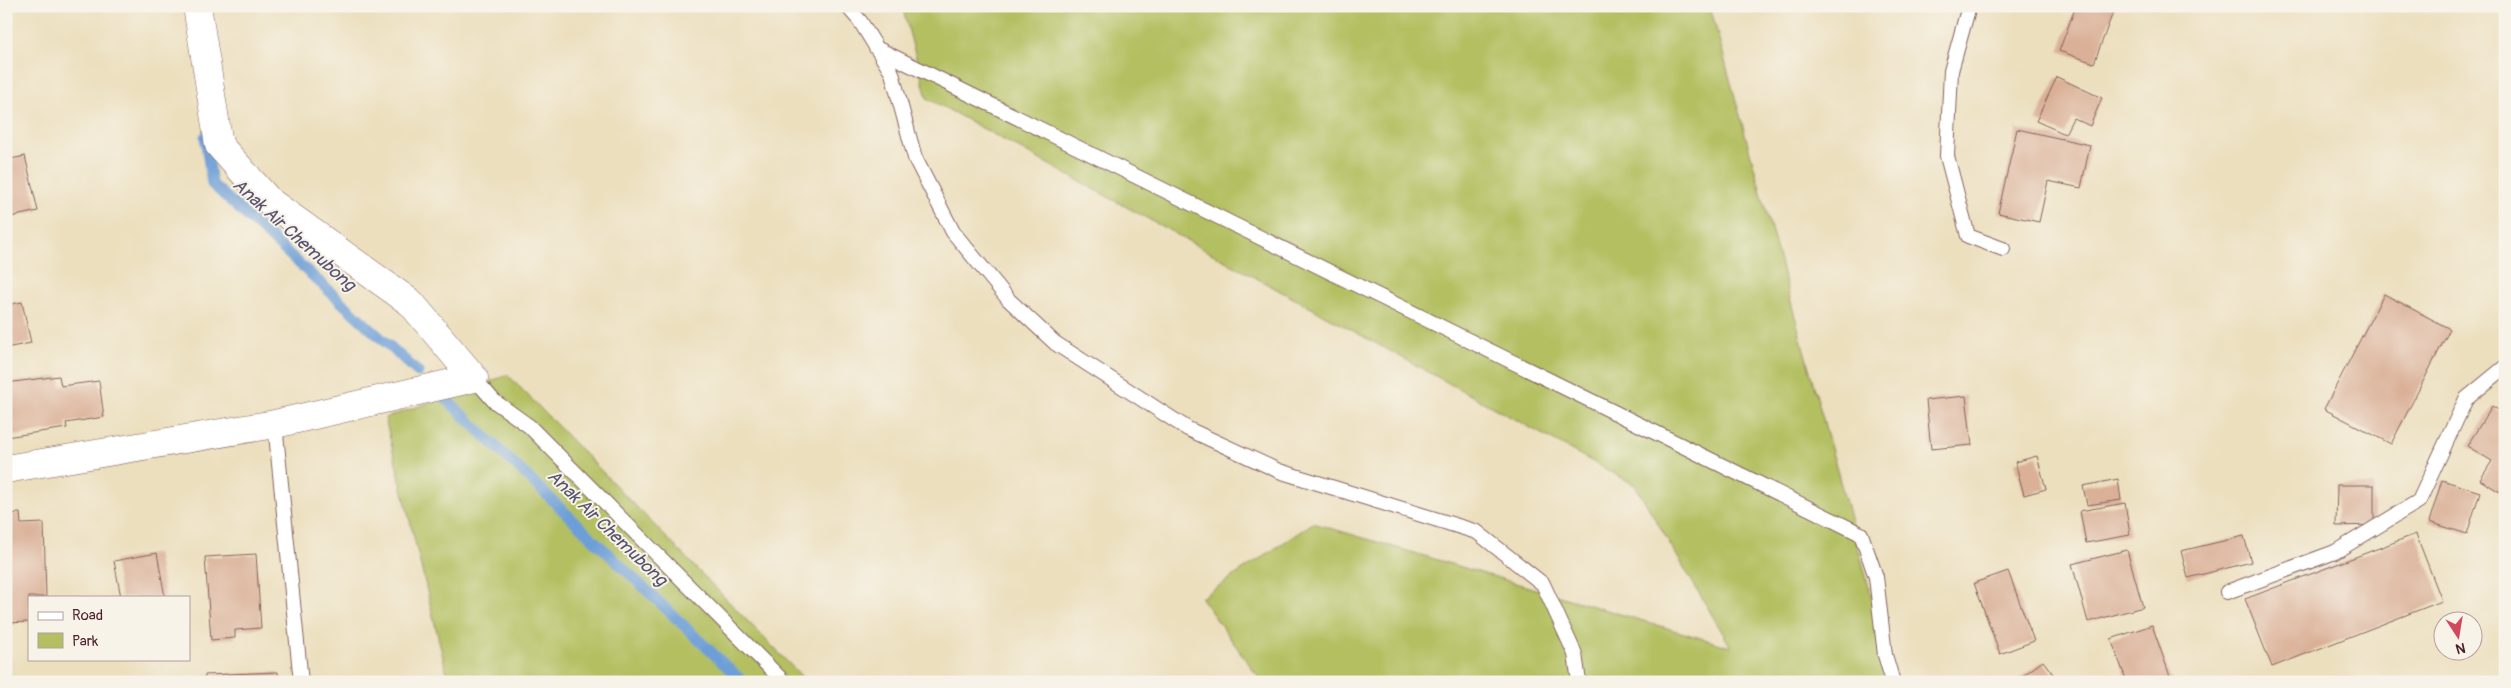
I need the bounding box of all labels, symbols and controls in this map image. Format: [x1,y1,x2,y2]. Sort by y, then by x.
water label: Anak Air Chemubong [228,174,362,298]
water label: Anak Air Chemubong [542,465,673,592]
legend [28,596,190,660]
text: Road [72,606,103,625]
north arrow [2434,610,2484,660]
text: Park [72,632,99,651]
text: N [2454,639,2467,658]

